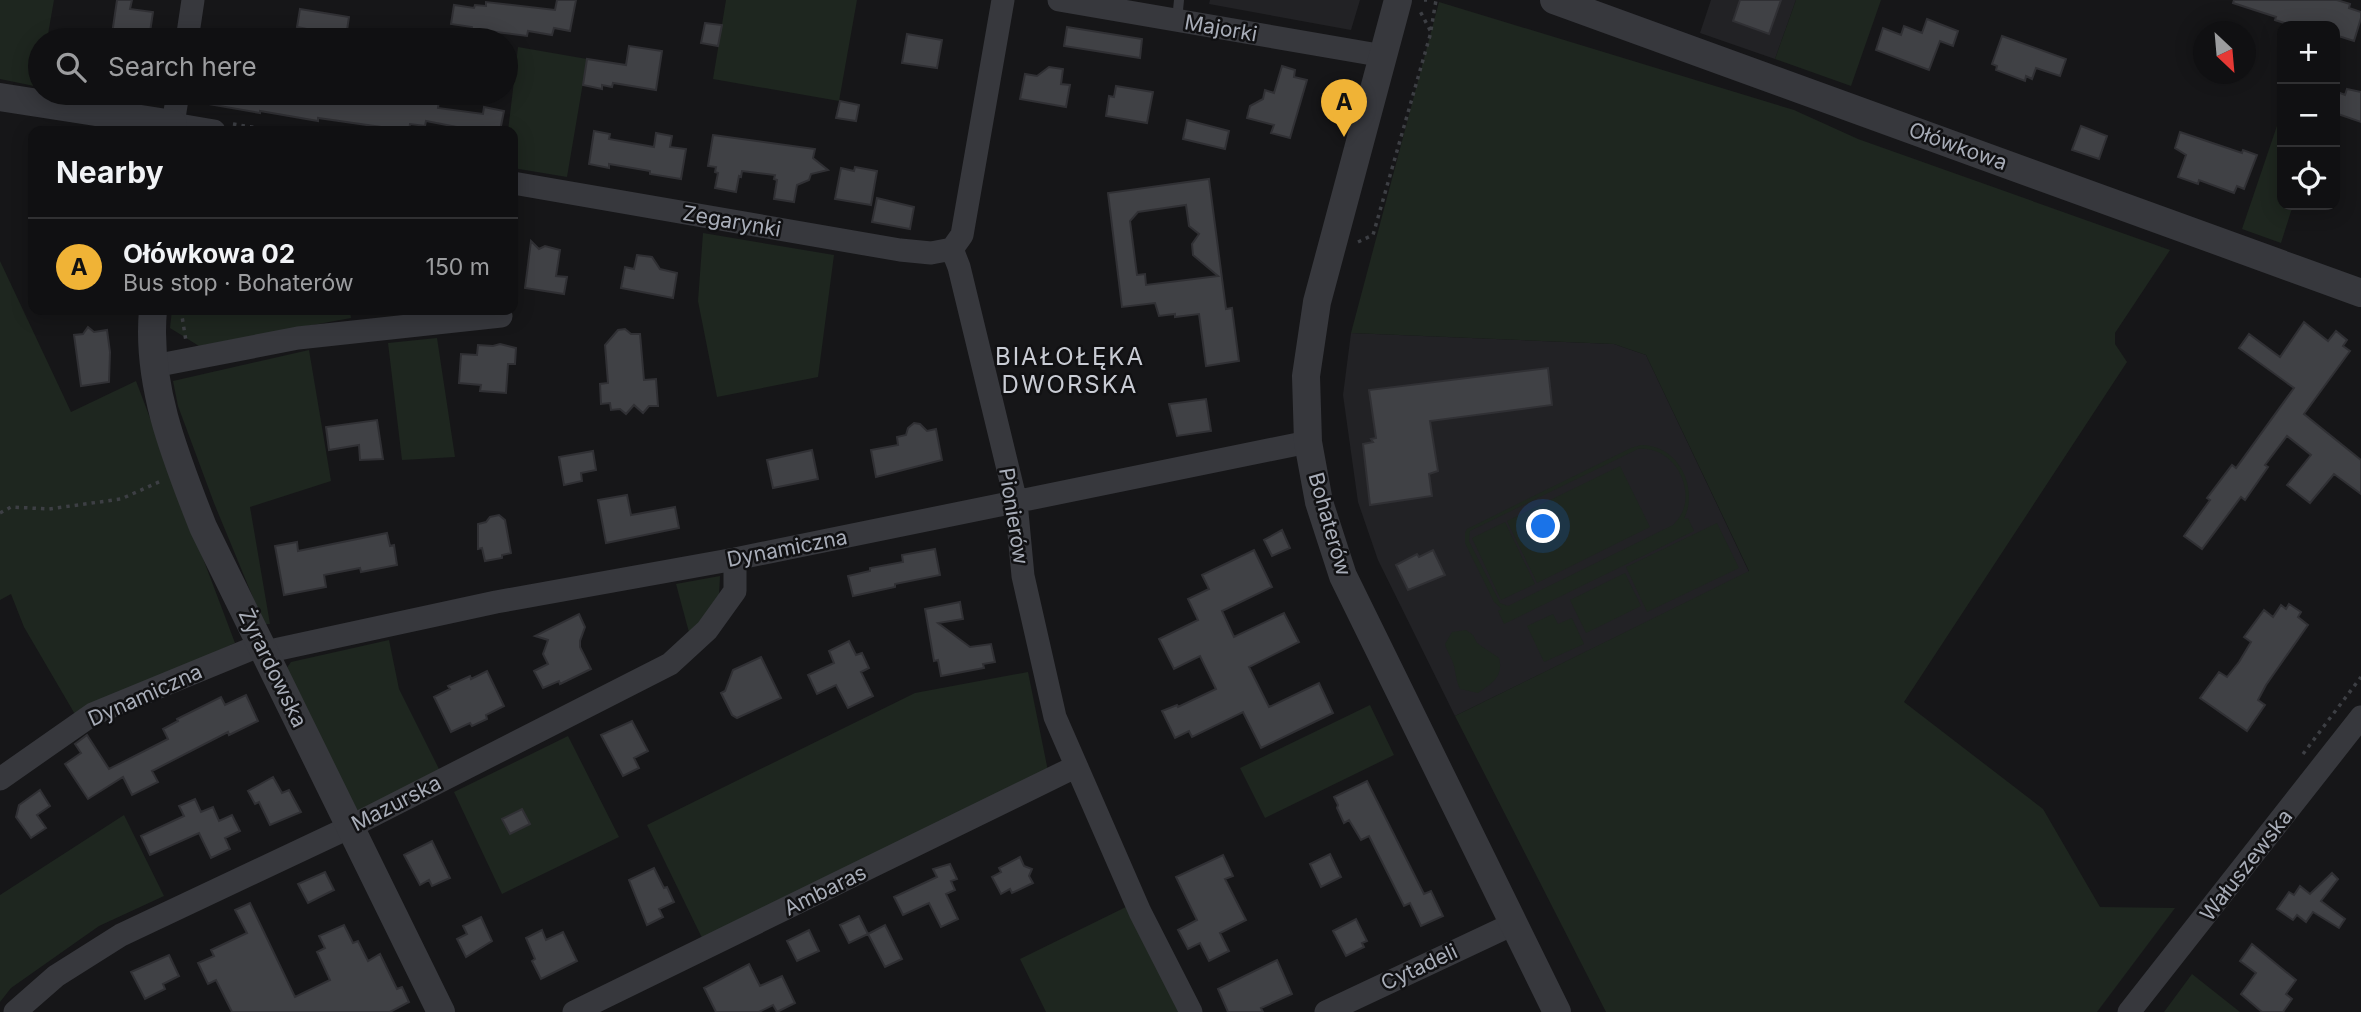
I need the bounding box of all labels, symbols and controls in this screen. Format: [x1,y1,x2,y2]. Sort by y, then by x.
street label: Majorki [1183,9,1259,47]
north arrow [2193,21,2256,84]
map controls [2277,21,2340,210]
button: + [2277,21,2340,84]
search box [28,28,518,105]
icon: search [52,48,90,86]
text: Search here [108,51,257,82]
pin: A [1321,79,1367,137]
button: − [2277,84,2340,147]
street label: Ołówkowa [1905,117,2011,175]
button: locate [2277,147,2340,210]
text: Nearby [56,154,164,190]
street label: Zegarynki [681,200,783,242]
text: Ołówkowa 02 [123,238,295,269]
text: A [70,253,88,281]
text: 150 m [426,253,490,281]
text: Bus stop · Bohaterów [123,269,354,297]
district label: BIAŁOŁĘKA DWORSKA [995,342,1145,399]
street label: Pionierów [994,466,1034,566]
street label: Bohaterów [1303,469,1357,579]
your location [1526,509,1560,543]
street label: Dynamiczna [725,524,849,572]
street label: Żyrardowska [234,604,313,731]
street label: Dynamiczna [84,659,206,731]
street label: Mazurska [347,770,445,836]
street label: Wałuszewska [2195,804,2297,926]
street label: Ambaras [780,859,870,921]
street label: Cytadeli [1377,938,1461,996]

